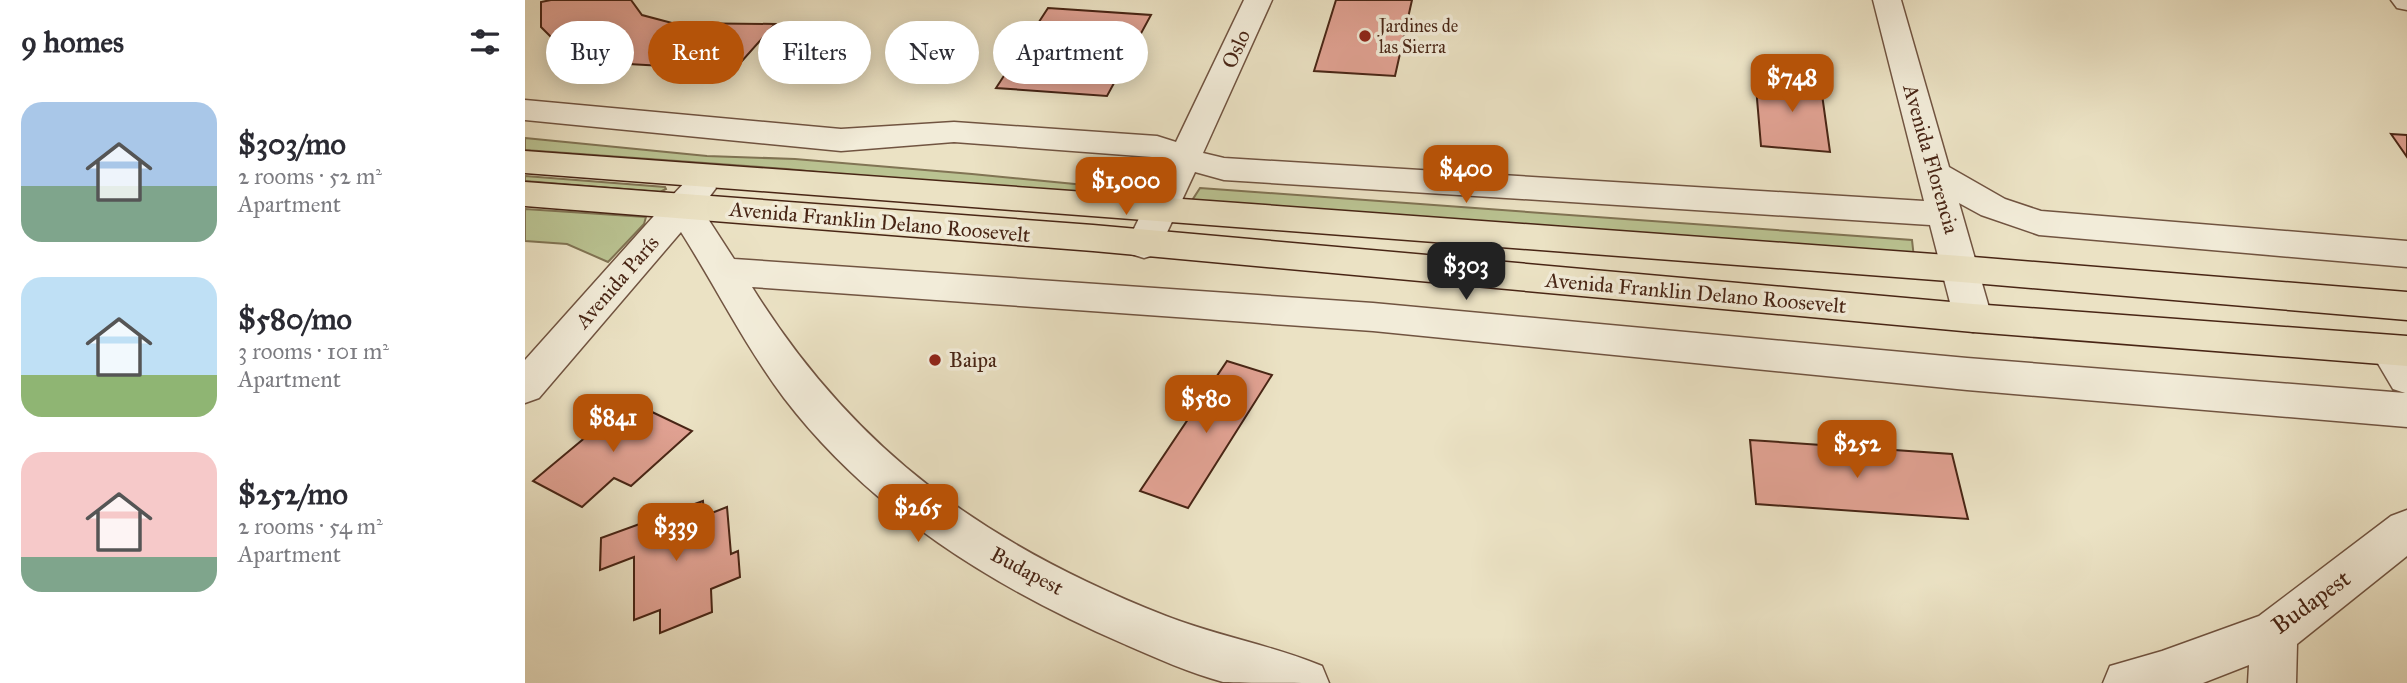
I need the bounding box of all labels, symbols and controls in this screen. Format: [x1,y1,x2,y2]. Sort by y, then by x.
place label: Jardines de las Sierra [1377,15,1458,58]
chip: Buy [546,21,634,84]
chip: Rent [648,21,744,84]
chip: Filters [758,21,871,84]
chip: New [885,21,979,84]
chip: Apartment [993,21,1148,84]
icon: filters [466,23,504,61]
text: 9 homes [21,24,124,60]
street label: Oslo [1216,25,1256,73]
marker: Jardines de las Sierra [1357,28,1373,44]
pin: $748 [1751,54,1833,114]
text: $748 [1767,63,1817,91]
street label: Avenida Florencia [1897,80,1965,237]
text: $303/mo [238,126,346,162]
icon: home [77,130,161,214]
pin: $400 [1425,146,1507,205]
text: $400 [1439,154,1493,182]
pin: $1,000 [1069,158,1183,217]
text: 2 rooms · 52 m² [238,162,382,190]
text: $1,000 [1092,166,1161,194]
text: Apartment [238,190,341,218]
street label: Avenida Franklin Delano Roosevelt [728,196,1032,248]
street label: Avenida París [569,230,664,335]
pin: $303 [1425,243,1507,302]
text: $303 [1443,251,1489,279]
street label: Avenida Franklin Delano Roosevelt [1544,267,1848,319]
text: $580/mo [238,301,352,337]
icon: home [77,305,161,389]
text: 3 rooms · 101 m² [238,337,389,365]
place label: Baipa [949,347,997,373]
marker: Baipa [927,352,943,368]
text: Apartment [238,365,341,393]
pin: $580 [1165,376,1247,435]
text: $580 [1181,384,1231,412]
pin: $841 [572,394,654,454]
text: $841 [589,403,637,431]
pin: $252 [1816,420,1898,480]
text: $252 [1833,429,1881,457]
text: $252/mo [238,476,348,512]
icon: home [77,480,161,564]
pin: $265 [877,484,959,544]
text: $265 [894,493,942,521]
pin: $339 [635,504,717,563]
text: 2 rooms · 54 m² [238,512,383,540]
text: $339 [654,512,698,540]
text: Apartment [238,540,341,568]
street label: Budapest [986,541,1068,601]
street label: Budapest [2266,563,2357,641]

